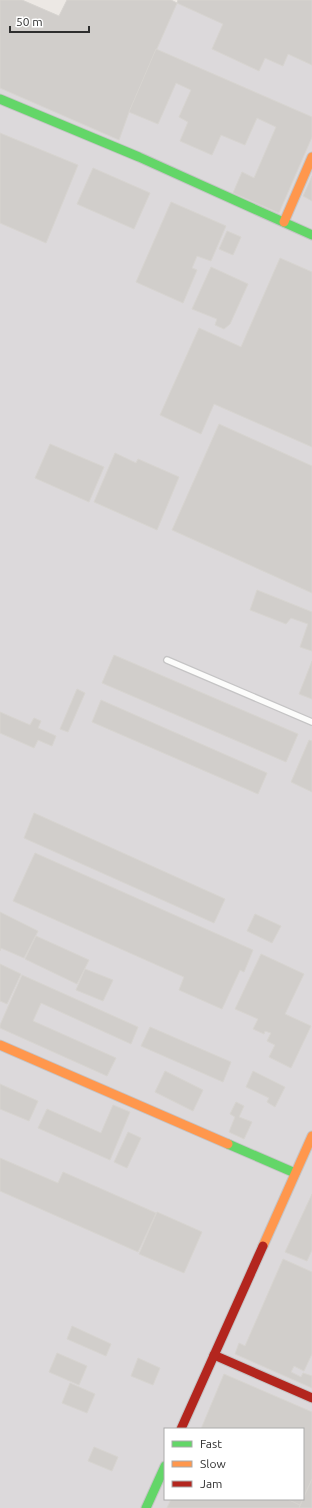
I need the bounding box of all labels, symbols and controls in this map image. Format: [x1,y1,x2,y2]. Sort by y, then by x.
scale bar [10,8,89,34]
text: 50 m [16,15,43,28]
legend [164,1428,304,1500]
text: Fast [200,1437,222,1450]
text: Slow [200,1457,226,1470]
text: Jam [200,1477,222,1490]

